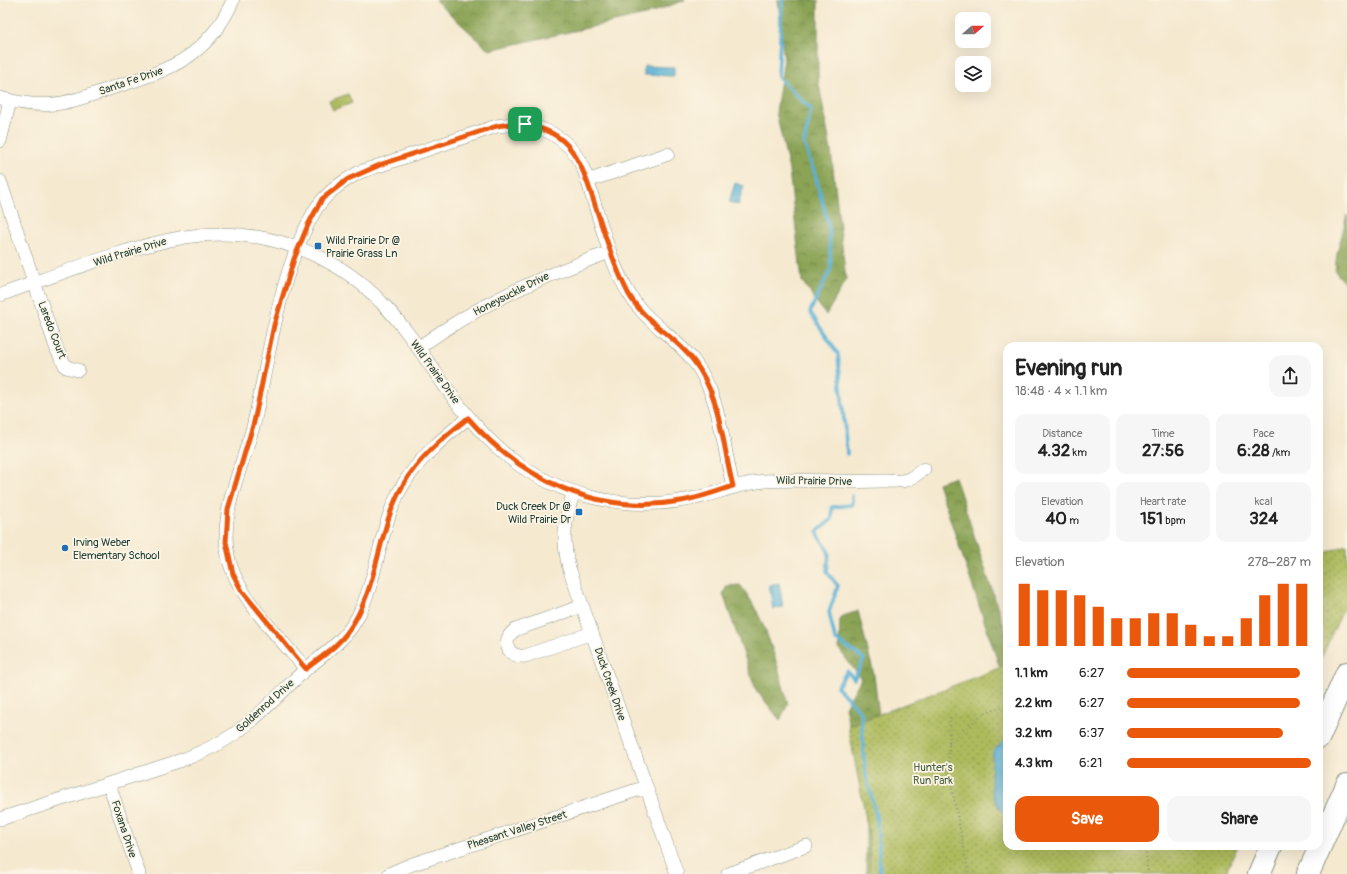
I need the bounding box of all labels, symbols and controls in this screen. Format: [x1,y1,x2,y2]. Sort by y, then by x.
north arrow [955,12,991,48]
map controls [955,12,991,92]
button: layers [955,56,991,92]
street label: Santa Fe Drive [97,64,165,98]
pin [508,107,542,141]
icon: arrive [514,113,536,135]
place label: Wild Prairie Dr @ Prairie Grass Ln [326,234,401,260]
street label: Wild Prairie Drive [92,235,169,269]
marker: Wild Prairie Dr @ Prairie Grass Ln [313,241,323,251]
street label: Honeysuckle Drive [471,269,552,319]
street label: Laredo Court [35,299,69,361]
street label: Wild Prairie Drive [407,338,463,407]
text: Evening run [1015,354,1123,382]
button: share [1269,355,1311,397]
text: 18:48 · 4 × 1.1 km [1015,383,1107,399]
text: Distance [1042,427,1082,440]
text: Time [1151,427,1174,440]
text: Pace [1253,427,1275,440]
text: 4.32 [1038,440,1070,461]
text: 27:56 [1142,440,1184,461]
text: 6:28 [1237,440,1270,461]
text: km [1070,446,1087,459]
text: /km [1270,446,1290,459]
street label: Wild Prairie Drive [776,474,853,488]
text: Elevation [1041,495,1083,508]
text: Heart rate [1140,495,1186,508]
text: kcal [1255,495,1273,508]
place label: Duck Creek Dr @ Wild Prairie Dr [496,500,571,526]
marker: Duck Creek Dr @ Wild Prairie Dr [574,507,584,517]
text: 40 [1046,508,1067,529]
text: 151 [1140,508,1163,529]
text: 324 [1249,508,1278,529]
text: m [1067,514,1079,527]
text: bpm [1163,514,1186,527]
place label: Irving Weber Elementary School [73,536,160,562]
marker: Irving Weber Elementary School [60,543,70,553]
text: Elevation [1015,554,1065,570]
text: 278–287 m [1248,554,1311,570]
street label: Duck Creek Drive [591,646,629,723]
text: 1.1 km [1015,665,1048,681]
text: 6:27 [1079,665,1104,681]
street label: Goldenrod Drive [233,676,297,735]
text: 2.2 km [1015,695,1052,711]
text: 6:27 [1079,695,1104,711]
text: 3.2 km [1015,725,1052,741]
text: 6:37 [1079,725,1104,741]
text: 4.3 km [1015,755,1052,771]
text: 6:21 [1079,755,1102,771]
park label: Hunter's Run Park [913,761,953,787]
button: Save [1015,796,1159,842]
button: Share [1167,796,1311,842]
street label: Foxana Drive [109,799,140,860]
street label: Pheasant Valley Street [466,808,569,852]

